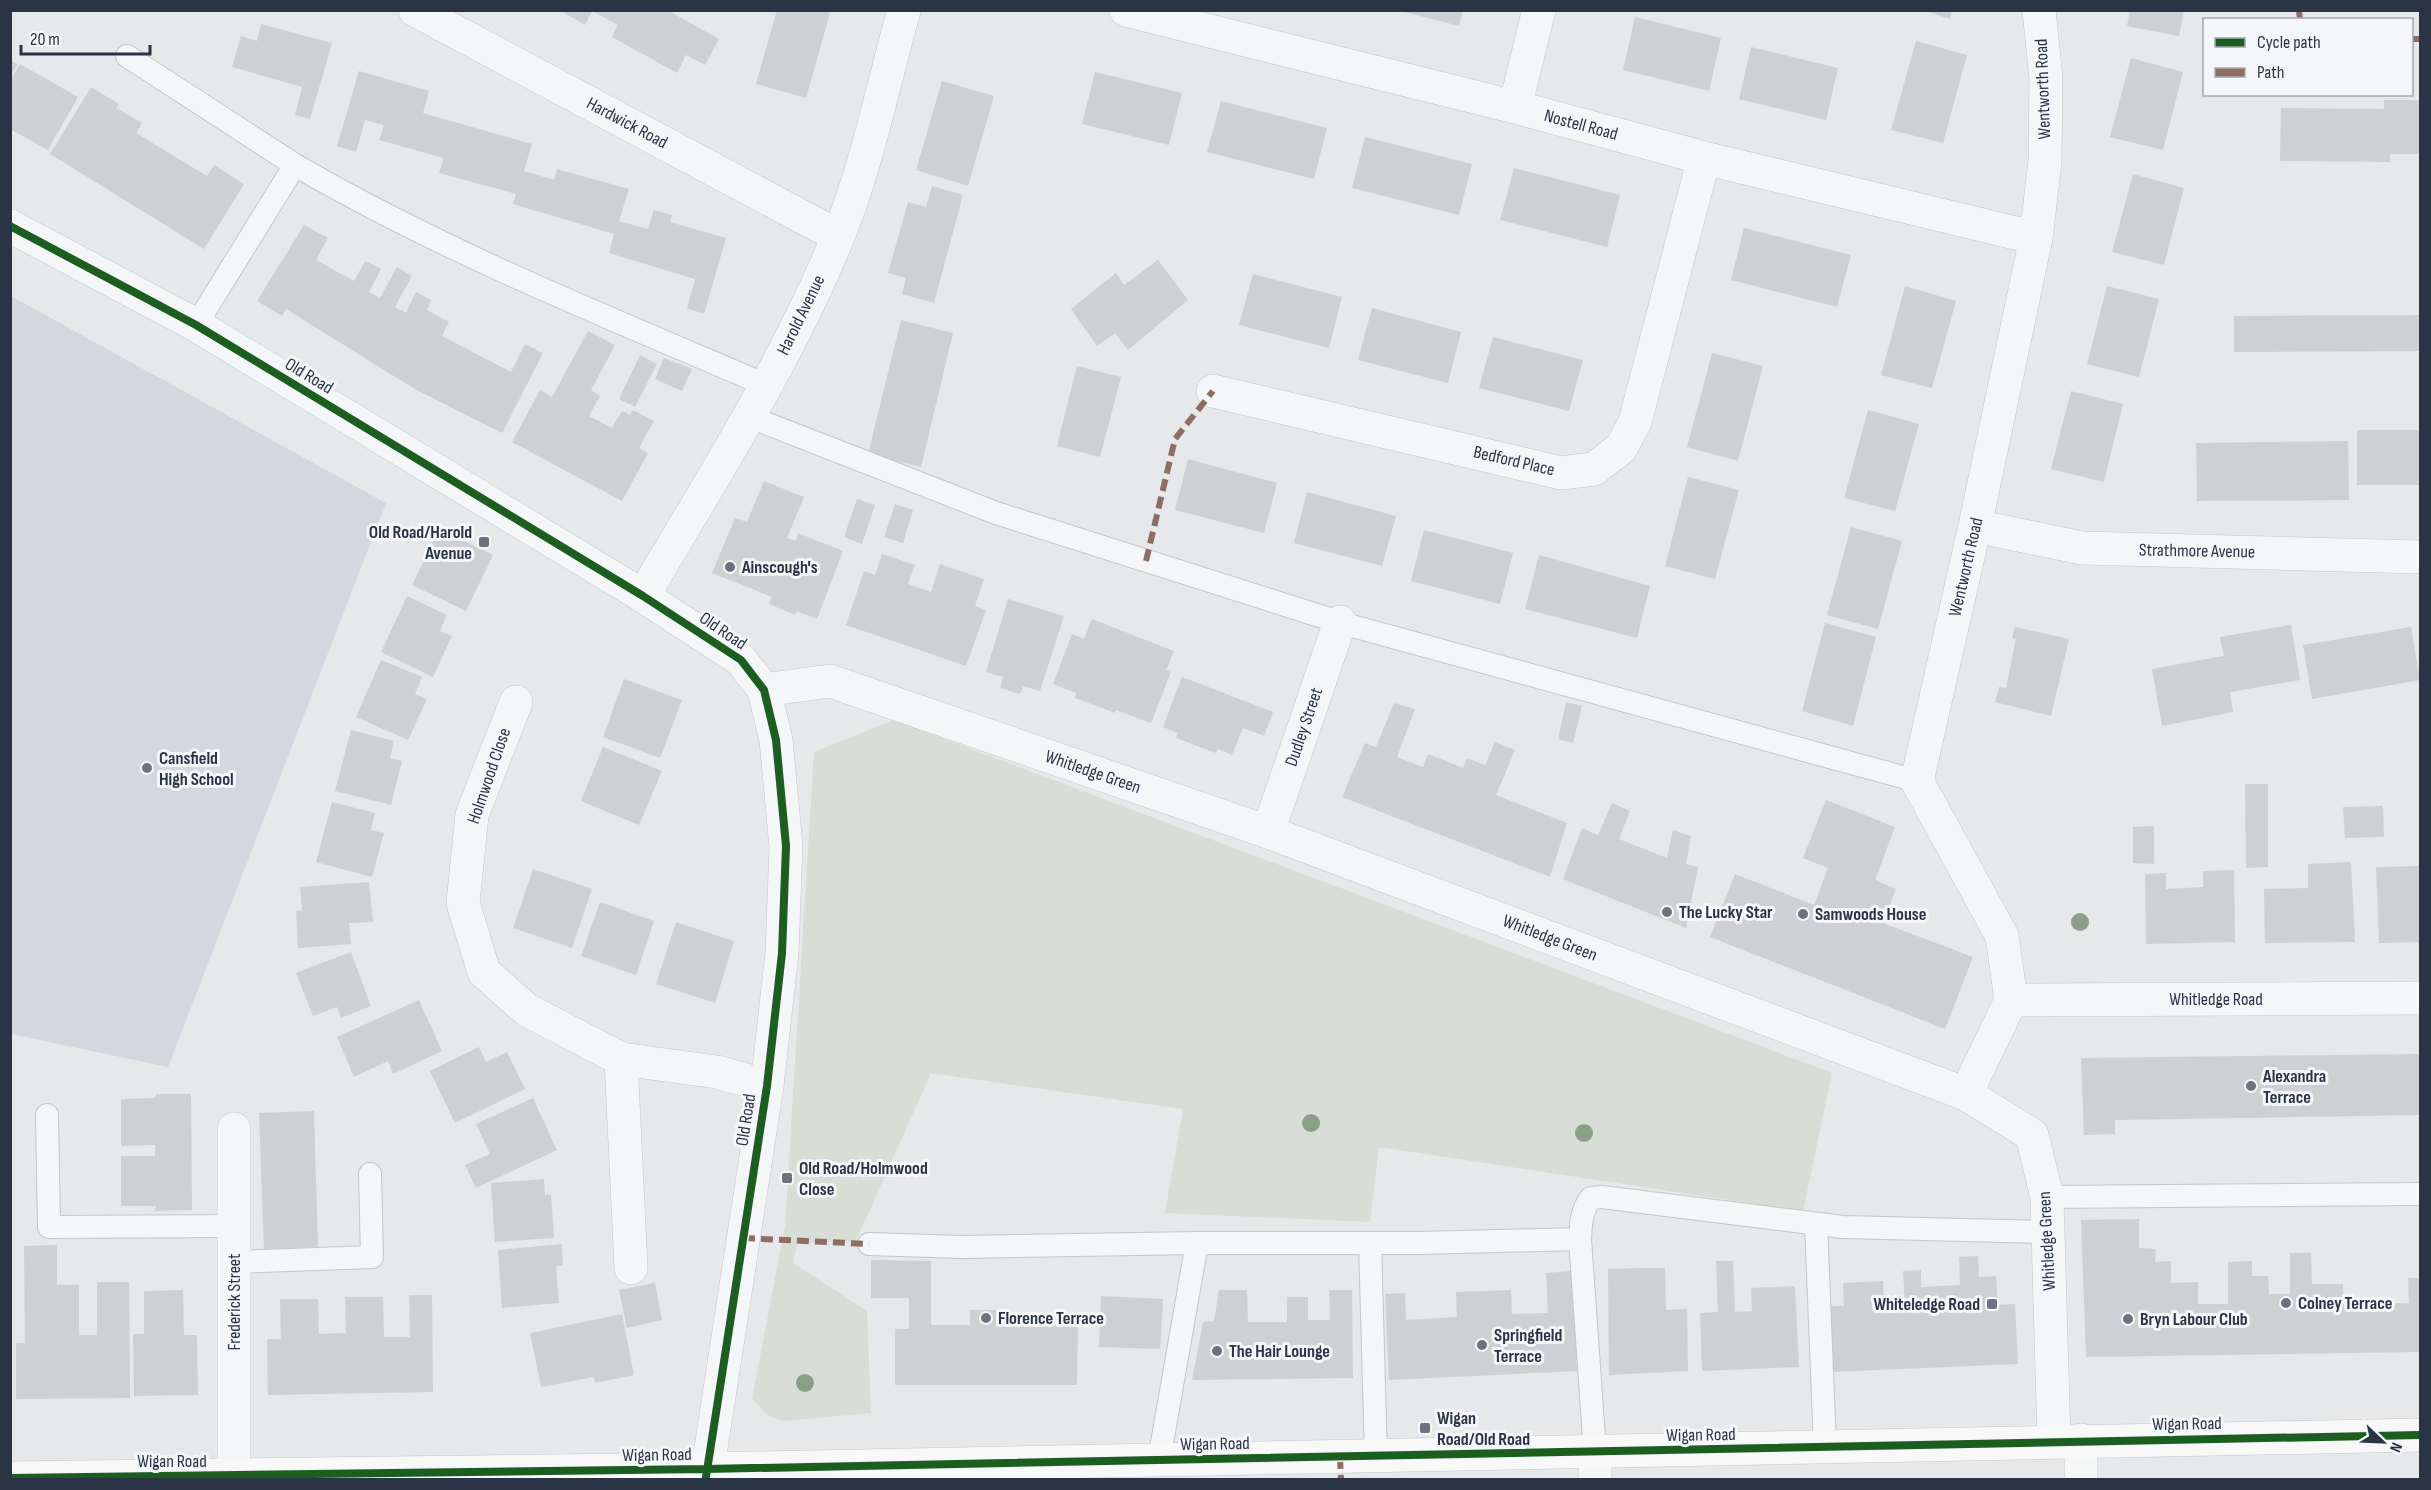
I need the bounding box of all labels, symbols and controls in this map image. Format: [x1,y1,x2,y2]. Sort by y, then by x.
scale bar [21,18,150,56]
legend [2203,18,2413,96]
text: 20 m [30,29,60,50]
text: Cycle path [2257,32,2321,53]
street label: Wentworth Road [2031,38,2055,140]
text: Path [2257,62,2285,83]
street label: Hardwick Road [583,93,671,153]
street label: Nostell Road [1542,105,1620,145]
street label: Harold Avenue [773,272,829,358]
street label: Old Road [281,353,337,399]
street label: Bedford Place [1471,441,1557,481]
street label: Wentworth Road [1944,515,1988,619]
place label: Old Road/Harold Avenue [369,522,472,564]
marker: Old Road/Harold Avenue [477,535,491,549]
street label: Strathmore Avenue [2139,539,2255,563]
place label: Ainscough's [741,557,818,578]
marker: Ainscough's [723,560,737,574]
street label: Old Road [695,608,751,654]
street label: Dudley Street [1281,684,1327,769]
street label: Holmwood Close [463,725,515,827]
street label: Whitledge Green [1042,746,1144,798]
place label: Cansfield High School [159,748,234,790]
marker: Cansfield High School [140,761,154,775]
place label: The Lucky Star [1679,902,1773,923]
place label: Samwoods House [1815,904,1926,925]
marker: The Lucky Star [1660,905,1674,919]
marker: Samwoods House [1796,907,1810,921]
street label: Whitledge Green [1500,910,1600,966]
street label: Whitledge Road [2169,989,2263,1010]
place label: Alexandra Terrace [2262,1066,2326,1108]
marker: Alexandra Terrace [2244,1079,2258,1093]
street label: Old Road [732,1092,760,1148]
place label: Old Road/Holmwood Close [799,1158,928,1200]
marker: Old Road/Holmwood Close [780,1171,794,1185]
street label: Whitledge Green [2034,1191,2060,1291]
street label: Frederick Street [224,1253,245,1351]
place label: Colney Terrace [2298,1293,2392,1314]
place label: Whiteledge Road [1873,1294,1980,1315]
marker: Colney Terrace [2279,1296,2293,1310]
marker: Whiteledge Road [1985,1297,1999,1311]
place label: Florence Terrace [998,1308,1104,1329]
place label: Bryn Labour Club [2140,1309,2248,1330]
marker: Florence Terrace [979,1311,993,1325]
marker: Bryn Labour Club [2121,1312,2135,1326]
place label: Springfield Terrace [1494,1325,1563,1367]
marker: Springfield Terrace [1475,1338,1489,1352]
place label: The Hair Lounge [1229,1341,1330,1362]
marker: The Hair Lounge [1210,1344,1224,1358]
place label: Wigan Road/Old Road [1437,1408,1530,1450]
north arrow [2353,1412,2413,1472]
street label: Wigan Road [2152,1413,2222,1435]
marker: Wigan Road/Old Road [1418,1421,1432,1435]
street label: Wigan Road [1666,1424,1736,1446]
street label: Wigan Road [1180,1433,1250,1455]
text: N [2385,1440,2406,1455]
street label: Wigan Road [622,1444,692,1466]
street label: Wigan Road [137,1451,207,1472]

